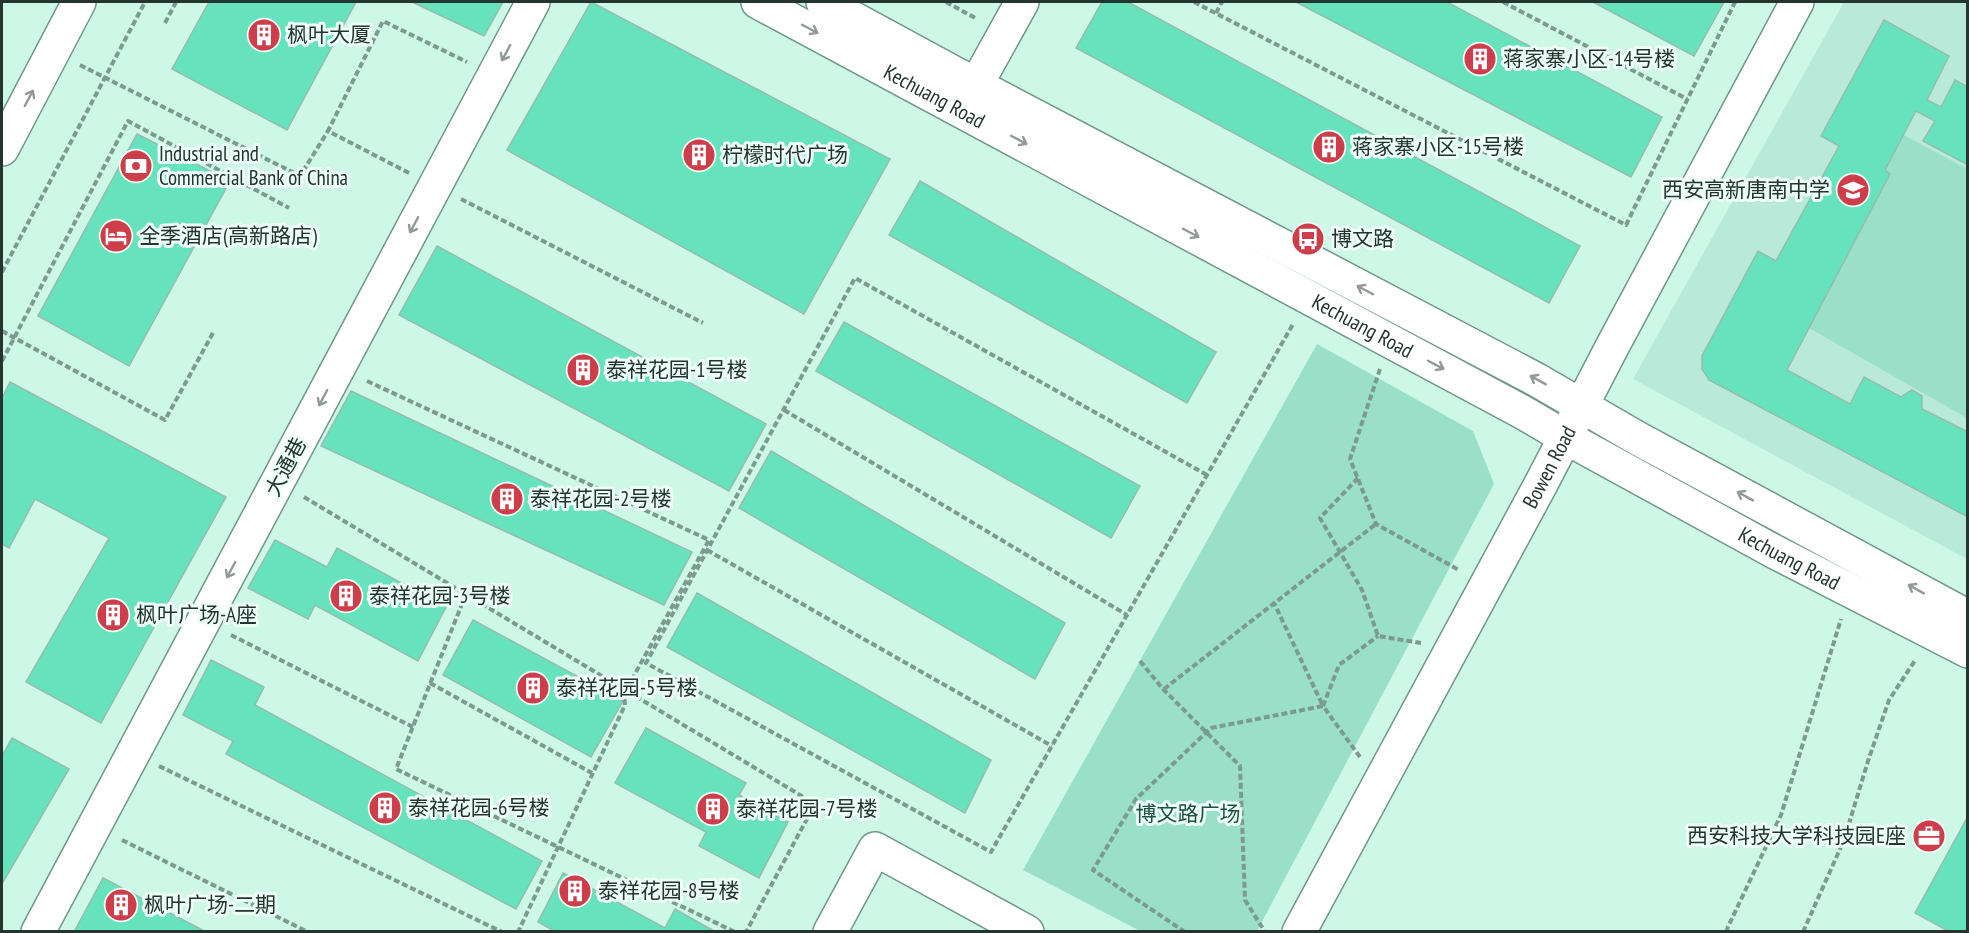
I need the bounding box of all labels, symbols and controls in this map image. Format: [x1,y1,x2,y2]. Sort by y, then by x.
building icon: 枫叶大厦 [246,17,282,53]
place label: 枫叶大厦 [287,21,371,48]
one-way arrow [801,23,818,35]
building icon: 蒋家寨小区-14号楼 [1462,41,1498,77]
one-way arrow [500,44,512,61]
place label: 蒋家寨小区-14号楼 [1503,45,1675,72]
street label: Kechuang Road [879,58,990,134]
one-way arrow [24,89,35,107]
building icon: 蒋家寨小区-15号楼 [1311,129,1347,165]
place label: 蒋家寨小区-15号楼 [1352,133,1524,160]
one-way arrow [1010,134,1027,146]
building icon: 柠檬时代广场 [681,137,717,173]
place label: Industrial and Commercial Bank of China [159,140,348,191]
place label: 柠檬时代广场 [722,141,848,168]
bank icon: Industrial and Commercial Bank of China [118,148,154,184]
school or university icon: 西安高新唐南中学 [1835,172,1871,208]
place label: 西安高新唐南中学 [1662,176,1830,203]
one-way arrow [408,216,420,234]
hotel icon: 全季酒店(高新路店) [98,218,134,254]
bus stop icon: 博文路 [1290,221,1326,257]
place label: 全季酒店(高新路店) [139,222,317,249]
place label: 博文路 [1331,225,1394,252]
one-way arrow [1181,228,1199,239]
one-way arrow [1357,284,1375,295]
street label: Kechuang Road [1307,288,1418,364]
building icon: 泰祥花园-1号楼 [565,352,601,388]
place label: 泰祥花园-1号楼 [606,356,748,383]
one-way arrow [1427,360,1445,371]
one-way arrow [1530,374,1547,386]
one-way arrow [317,388,328,406]
street label: Bowen Road [1516,421,1582,513]
street label: 大通巷 [259,433,312,501]
building icon: 泰祥花园-2号楼 [489,481,525,517]
place label: 泰祥花园-2号楼 [530,485,672,512]
one-way arrow [1737,490,1754,502]
street label: Kechuang Road [1734,521,1845,596]
one-way arrow [225,560,236,578]
building icon: 泰祥花园-3号楼 [328,578,364,614]
place label: 泰祥花园-3号楼 [369,582,511,609]
one-way arrow [1908,583,1925,595]
building icon: 枫叶广场-A座 [95,597,131,633]
place label: 枫叶广场-A座 [136,601,257,628]
building icon: 泰祥花园-5号楼 [515,670,551,706]
place label: 泰祥花园-5号楼 [556,674,698,701]
building icon: 泰祥花园-6号楼 [367,790,403,826]
building icon: 泰祥花园-7号楼 [695,791,731,827]
place label: 泰祥花园-6号楼 [408,794,550,821]
place label: 泰祥花园-7号楼 [736,795,878,822]
park label: 博文路广场 [1136,800,1241,827]
office icon: 西安科技大学科技园E座 [1911,818,1947,854]
place label: 西安科技大学科技园E座 [1687,822,1906,849]
building icon: 泰祥花园-8号楼 [557,873,593,909]
place label: 泰祥花园-8号楼 [598,877,740,904]
building icon: 枫叶广场-二期 [103,887,139,923]
place label: 枫叶广场-二期 [144,891,276,918]

